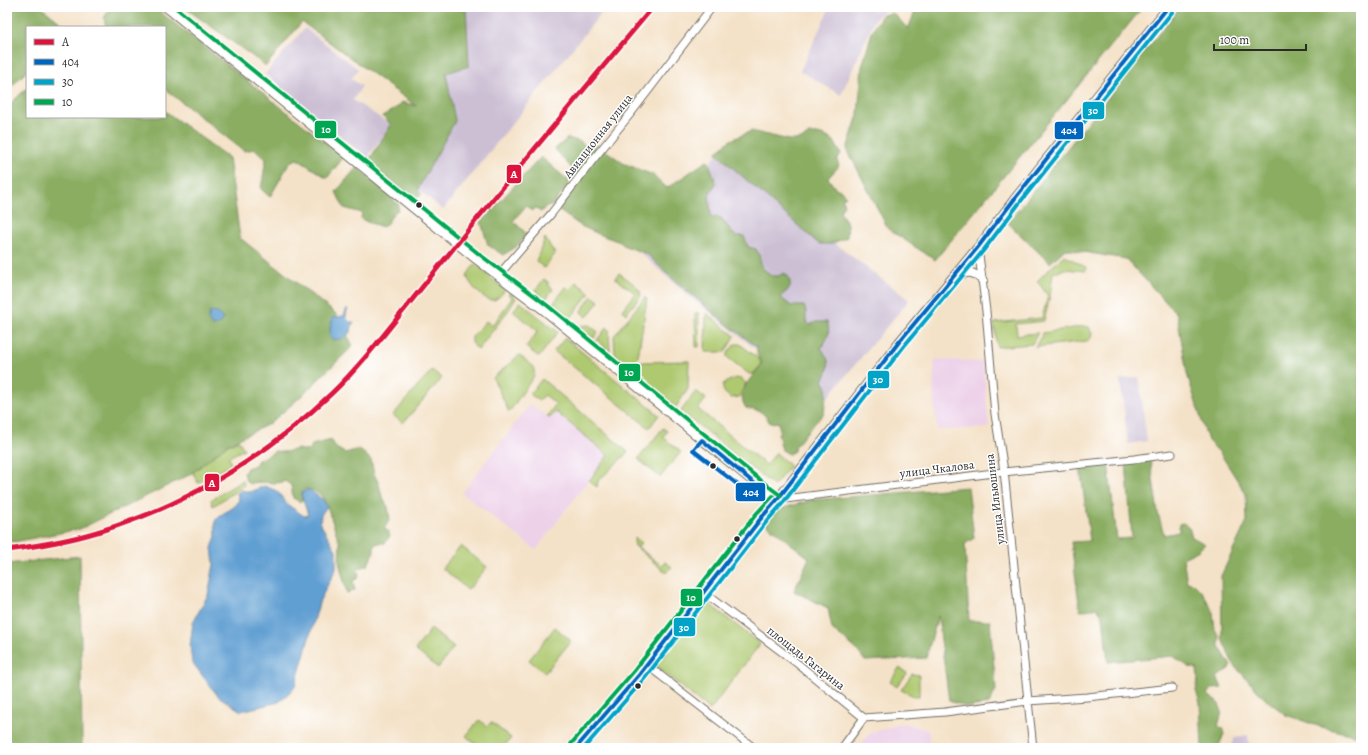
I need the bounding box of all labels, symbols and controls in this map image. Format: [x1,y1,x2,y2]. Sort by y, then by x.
legend [26,26,166,118]
scale bar [1214,26,1306,52]
text: 100 m [1220,32,1249,48]
text: A [61,34,70,50]
text: 404 [62,54,80,70]
text: 30 [62,74,73,90]
street label: Авиационная улица [559,90,636,182]
text: 10 [62,94,73,110]
line badge: 30 [1082,101,1105,120]
text: 30 [1088,103,1099,118]
line badge: 10 [314,120,337,139]
line badge: 404 [1054,121,1084,140]
text: 10 [321,122,331,137]
text: 404 [1061,123,1077,138]
line badge: A [506,164,522,184]
text: A [510,167,518,182]
unlabelled marker [414,200,424,210]
line badge: 10 [618,363,641,382]
text: 10 [624,365,634,380]
line badge: 30 [867,370,890,389]
text: 30 [873,372,884,387]
street label: улица Ильюшина [981,452,1009,546]
street label: улица Чкалова [898,456,976,482]
unlabelled marker [708,461,718,471]
line badge: A [204,473,220,492]
text: A [208,476,216,491]
line badge: 404 [735,482,766,502]
text: 404 [743,485,759,500]
unlabelled marker [732,534,742,544]
line badge: 10 [680,588,703,607]
text: 10 [686,590,696,605]
line badge: 30 [673,617,696,637]
text: 30 [679,620,690,635]
street label: площадь Гагарина [764,622,849,694]
unlabelled marker [633,681,643,691]

